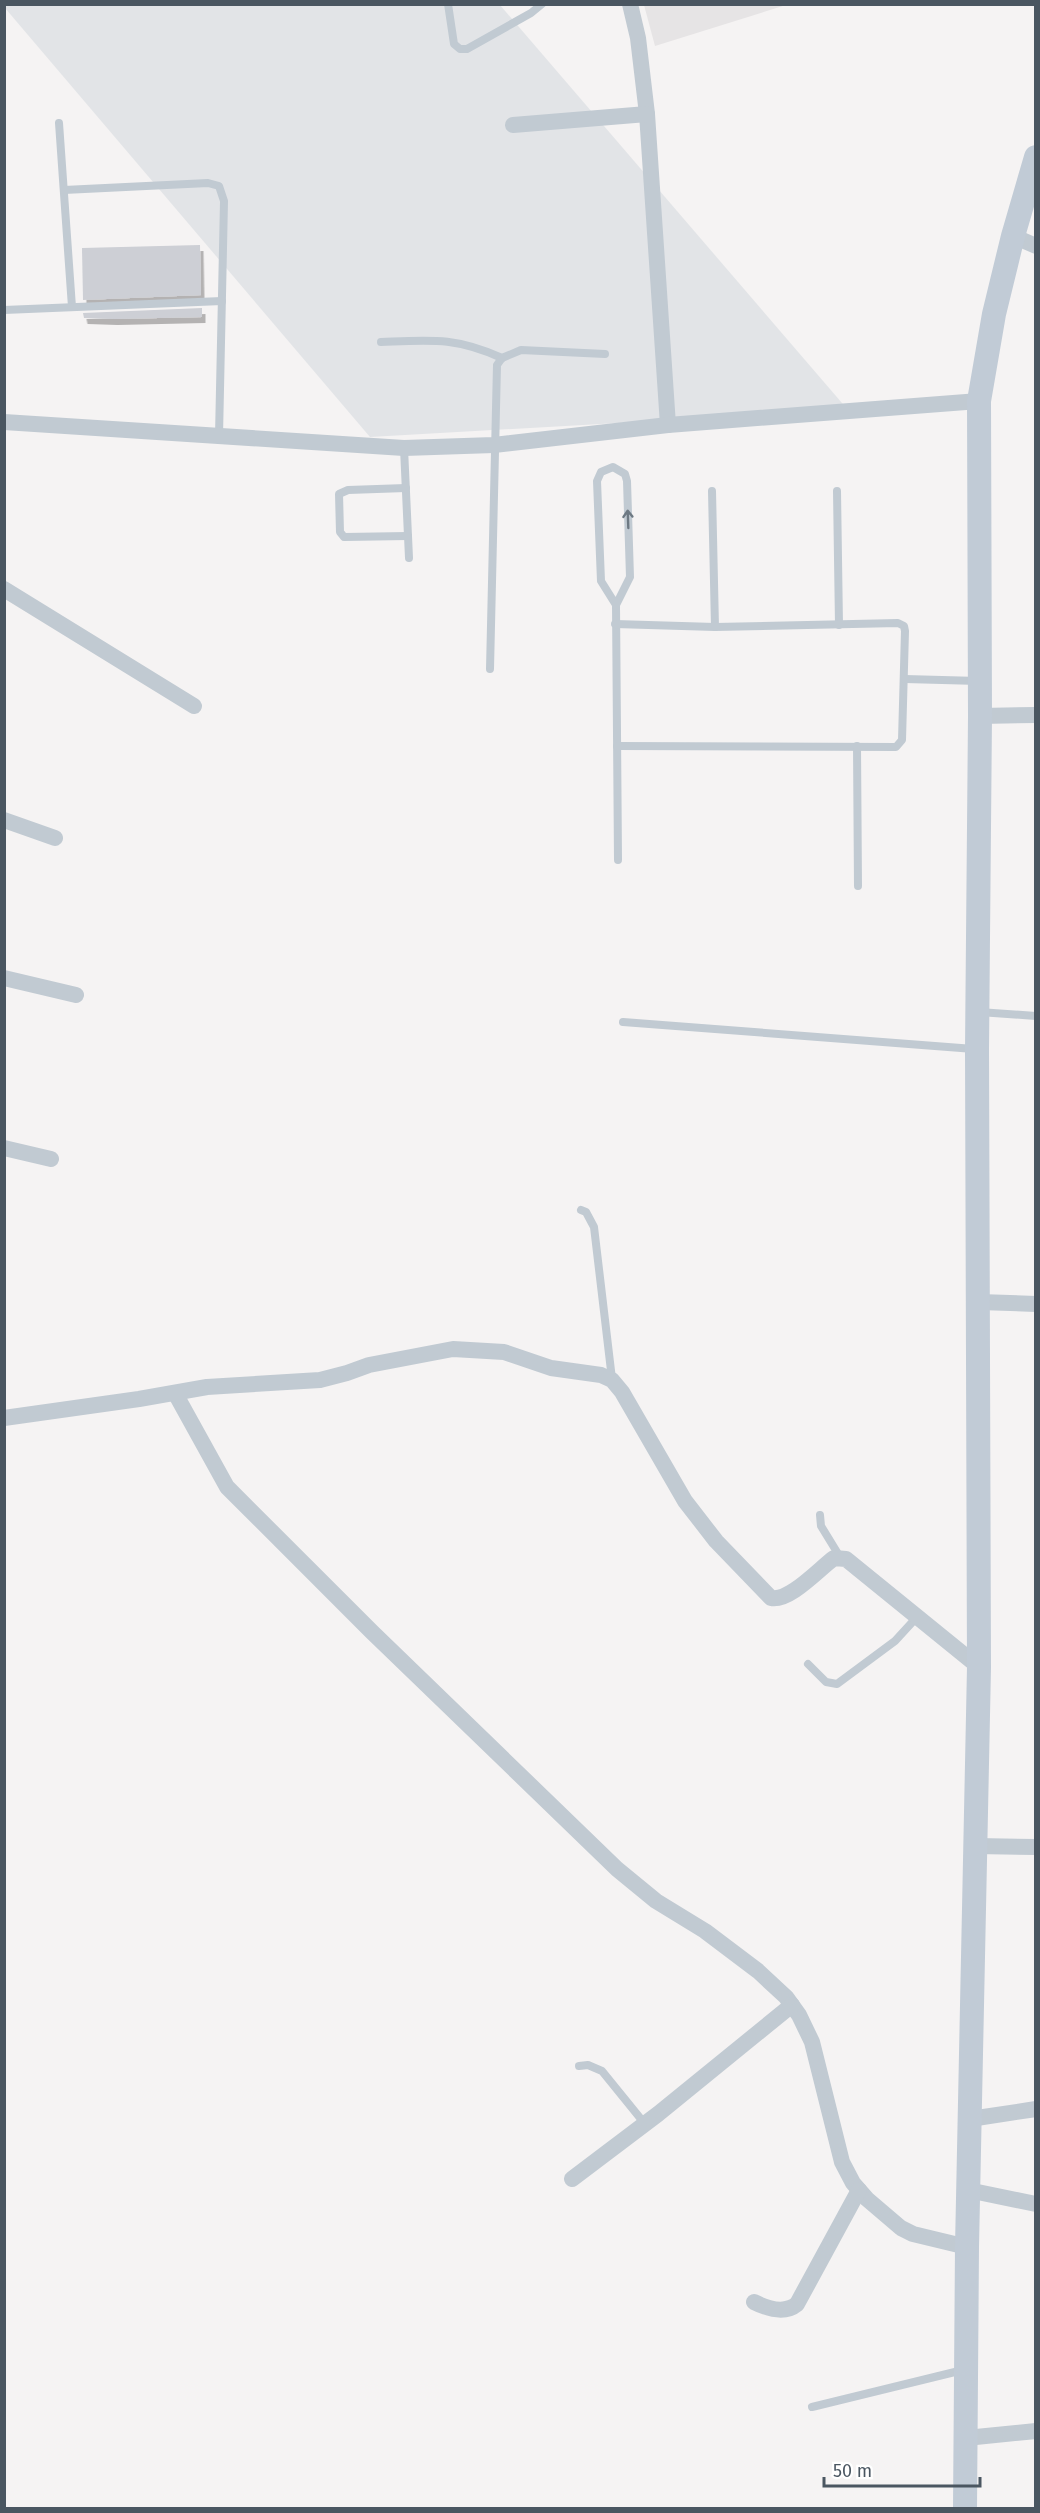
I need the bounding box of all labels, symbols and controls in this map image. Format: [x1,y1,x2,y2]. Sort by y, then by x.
one-way arrow [623,509,634,529]
scale bar [824,2450,980,2488]
text: 50 m [833,2460,872,2482]

